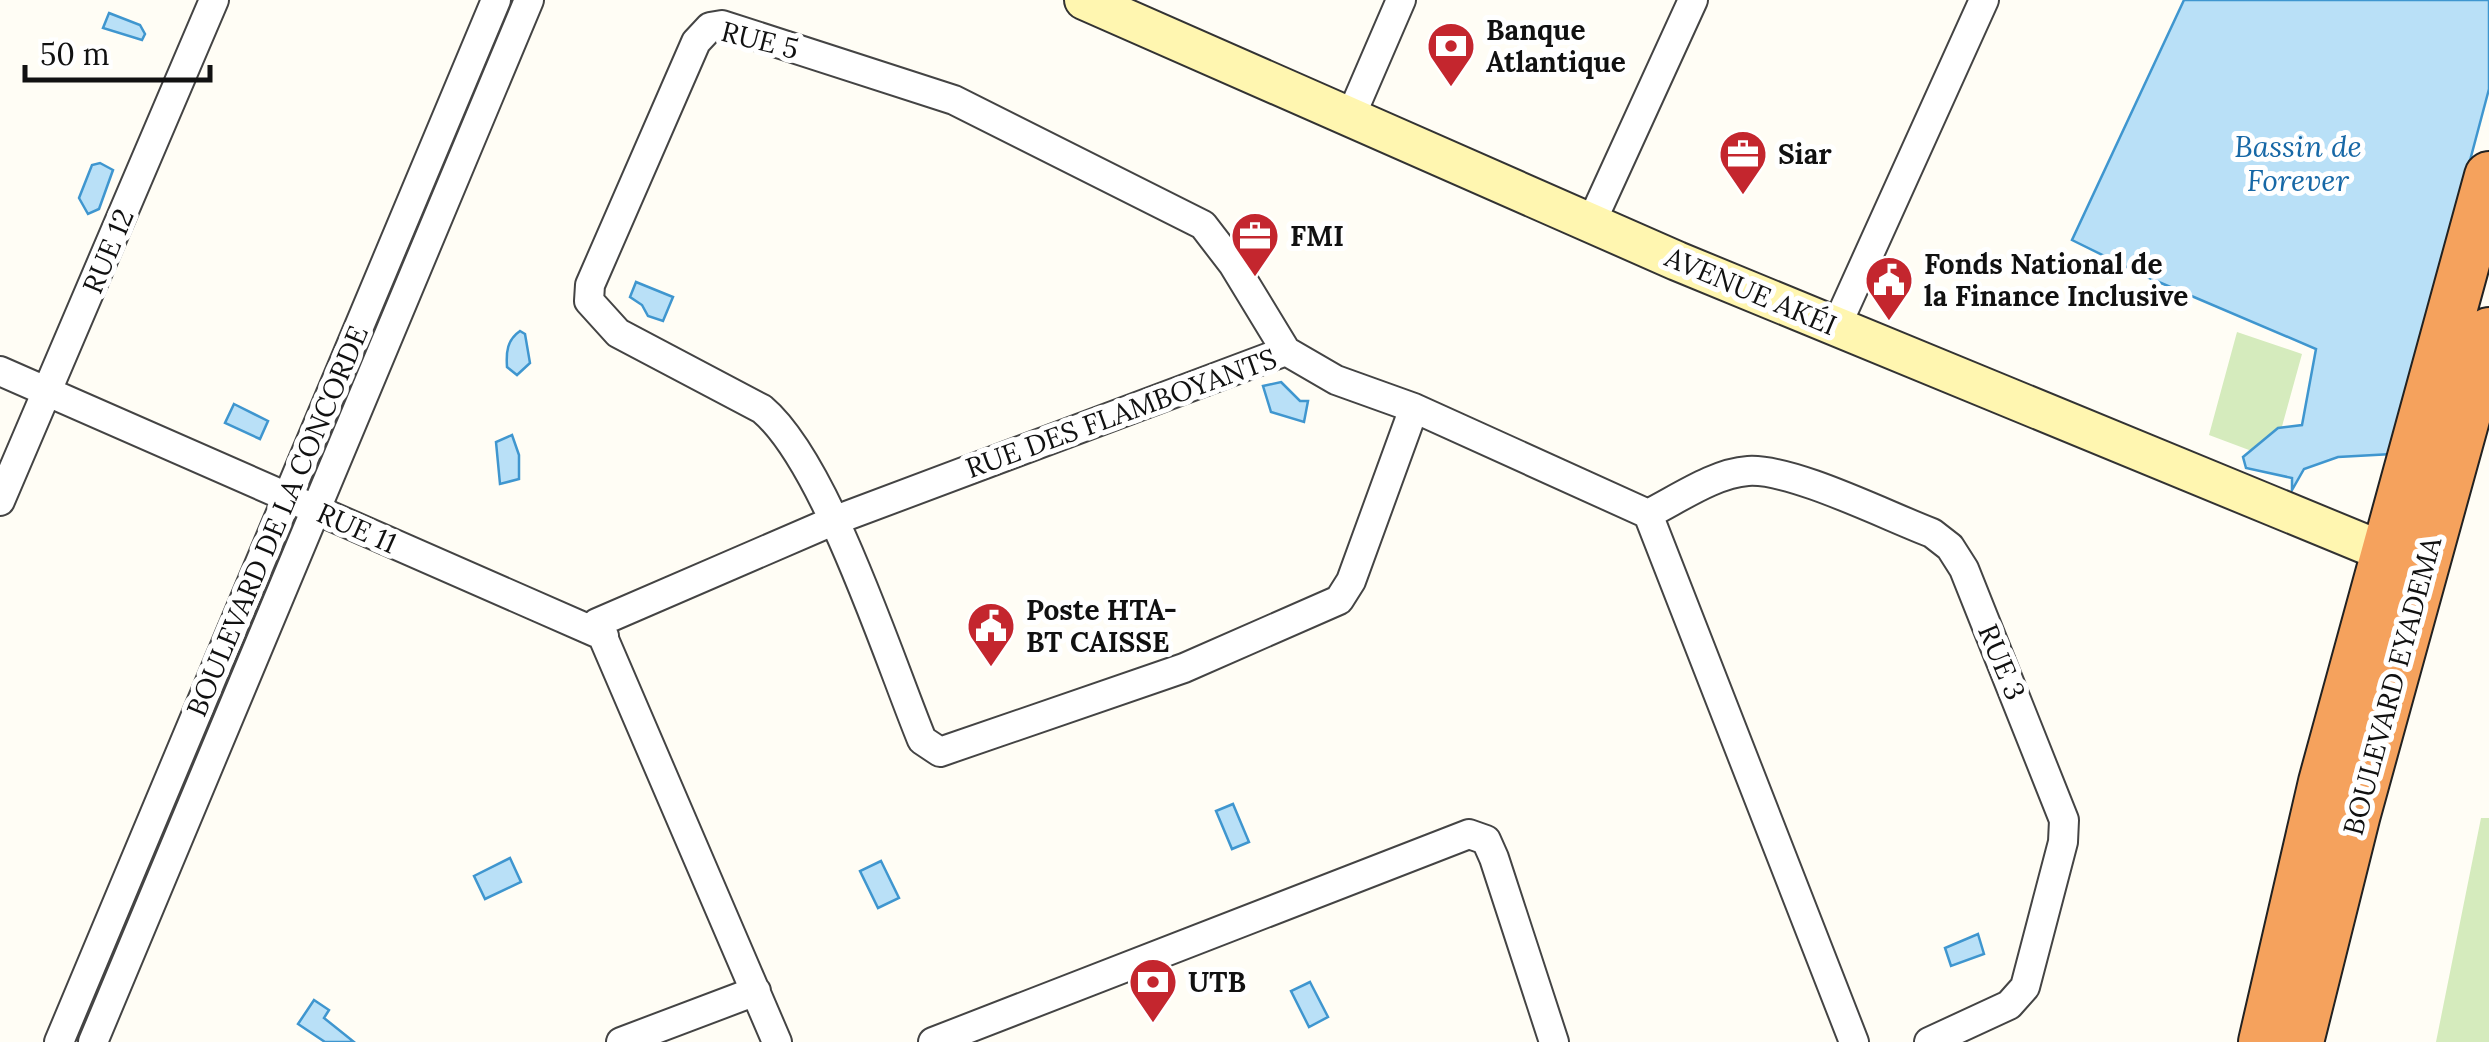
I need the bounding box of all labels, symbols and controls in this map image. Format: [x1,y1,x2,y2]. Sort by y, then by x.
place label: Banque Atlantique [1486,12,1626,80]
street label: RUE 5 [718,13,802,67]
scale bar [25,20,210,82]
bank icon: Banque Atlantique [1425,20,1477,88]
text: 50 m [40,35,110,73]
water label: Bassin de Forever [2234,127,2362,199]
office icon: Siar [1717,128,1769,196]
place label: Siar [1778,136,1832,172]
street label: RUE 12 [74,203,142,299]
office icon: FMI [1229,210,1281,278]
place label: FMI [1290,218,1344,254]
street label: AVENUE AKÉI [1659,238,1842,343]
place label: Fonds National de la Finance Inclusive [1924,246,2188,314]
public building icon: Fonds National de la Finance Inclusive [1863,254,1915,322]
street label: BOULEVARD DE LA CONCORDE [178,320,376,722]
street label: RUE DES FLAMBOYANTS [961,340,1281,486]
street label: RUE 11 [311,495,403,561]
street label: BOULEVARD EYADEMA [2335,532,2449,839]
place label: Poste HTA- BT CAISSE [1026,592,1177,660]
public building icon: Poste HTA- BT CAISSE [965,600,1017,668]
street label: RUE 3 [1970,619,2034,705]
bank icon: UTB [1127,956,1179,1024]
place label: UTB [1188,964,1246,1000]

